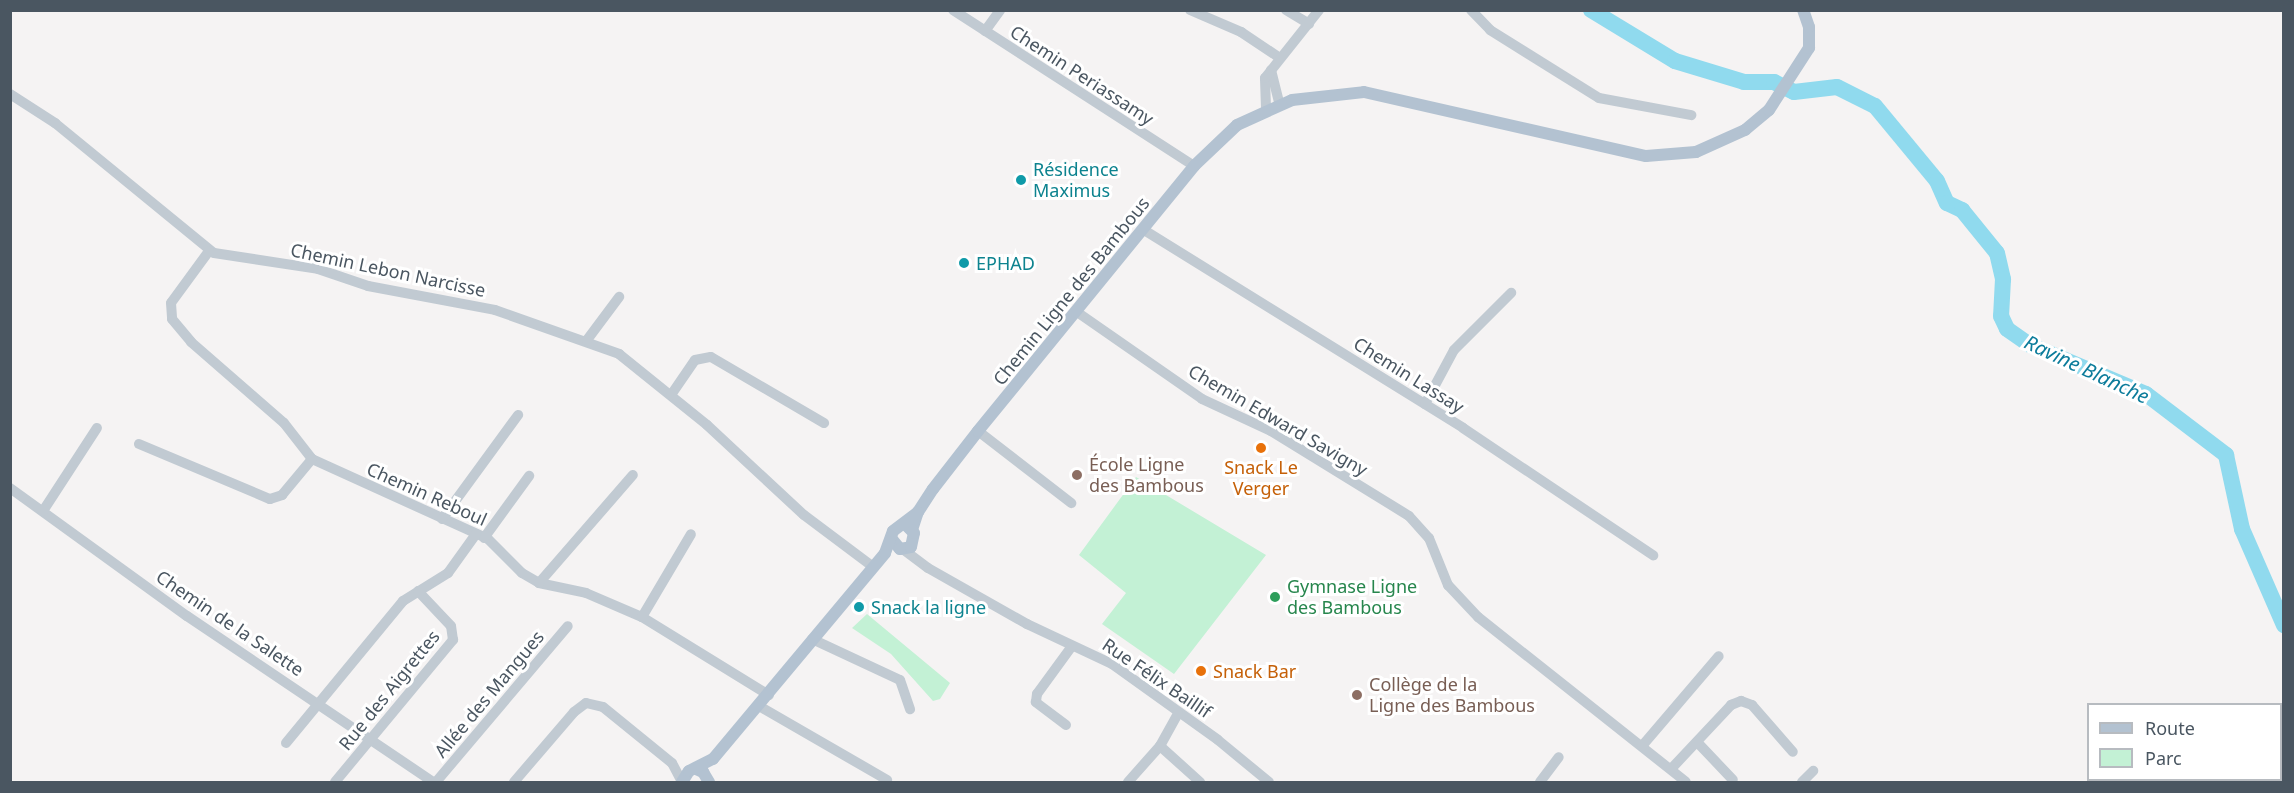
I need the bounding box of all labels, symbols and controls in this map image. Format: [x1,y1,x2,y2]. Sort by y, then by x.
street label: Chemin Periassamy [1006,21,1158,129]
place label: Résidence Maximus [1033,159,1119,201]
marker: Résidence Maximus [1014,173,1028,187]
street label: Chemin Ligne des Bambous [988,193,1154,389]
street label: Chemin Lebon Narcisse [289,239,487,301]
place label: EPHAD [976,252,1035,274]
marker: EPHAD [957,256,971,270]
water label: Ravine Blanche [2021,330,2153,408]
street label: Chemin Lassay [1350,332,1468,418]
street label: Chemin Edward Savigny [1185,360,1371,480]
marker: Snack Le Verger [1254,441,1268,455]
place label: École Ligne des Bambous [1089,454,1204,496]
place label: Snack Le Verger [1224,457,1298,500]
street label: Chemin Reboul [364,458,490,530]
marker: École Ligne des Bambous [1070,468,1084,482]
street label: Chemin de la Salette [152,566,308,680]
place label: Gymnase Ligne des Bambous [1287,576,1417,618]
marker: Gymnase Ligne des Bambous [1268,590,1282,604]
place label: Snack la ligne [871,596,986,618]
marker: Snack la ligne [852,600,866,614]
street label: Rue des Aigrettes [334,626,444,754]
street label: Allée des Mangues [430,626,548,762]
street label: Rue Félix Baillif [1098,634,1216,722]
place label: Snack Bar [1213,660,1296,682]
marker: Snack Bar [1194,664,1208,678]
place label: Collège de la Ligne des Bambous [1369,674,1535,716]
marker: Collège de la Ligne des Bambous [1350,688,1364,702]
legend [2087,703,2282,781]
text: Route [2145,716,2195,740]
text: Parc [2145,746,2182,770]

